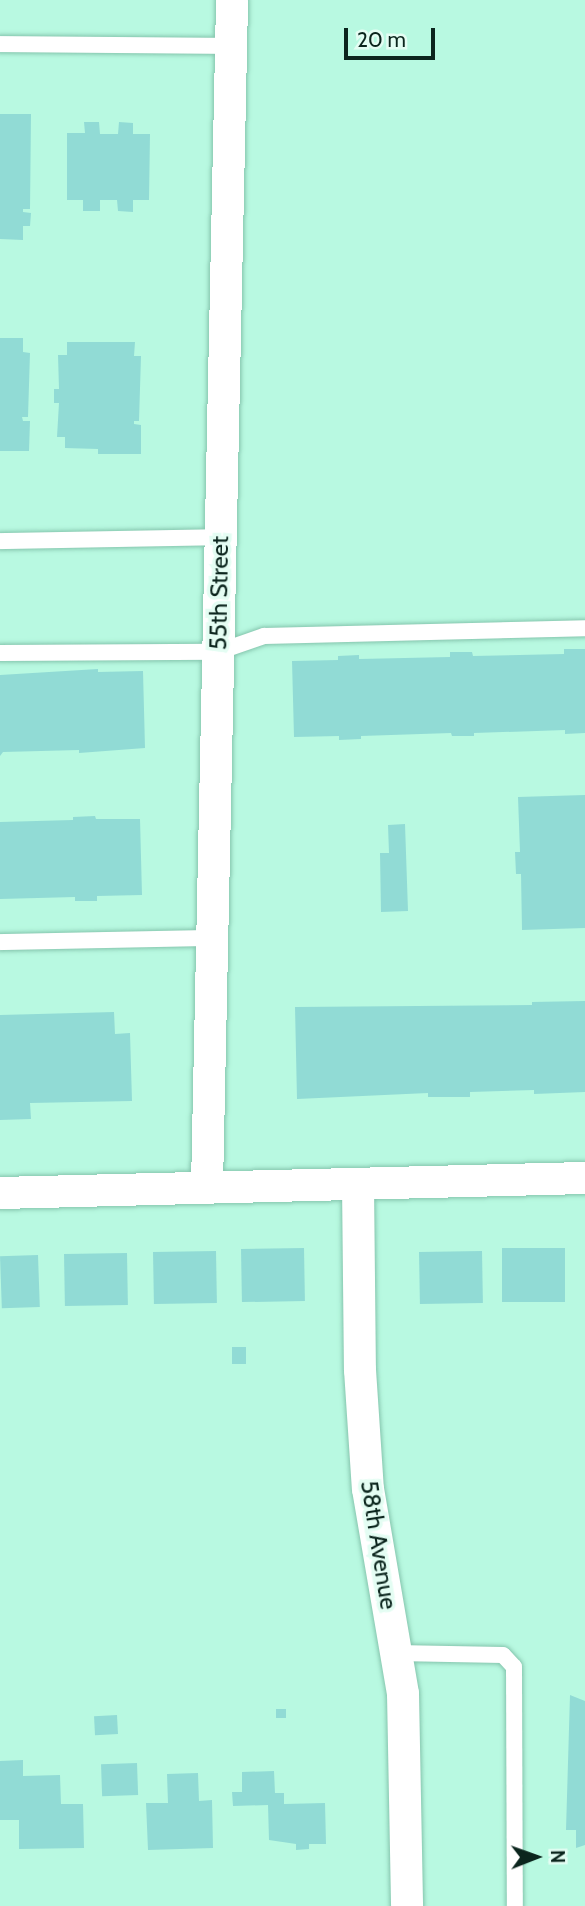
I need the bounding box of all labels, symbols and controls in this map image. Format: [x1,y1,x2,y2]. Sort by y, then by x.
scale bar [347,14,438,58]
text: 20 m [357,27,406,52]
street label: 55th Street [204,536,234,650]
street label: 58th Avenue [355,1478,403,1612]
north arrow [501,1822,571,1892]
text: N [546,1850,569,1864]

